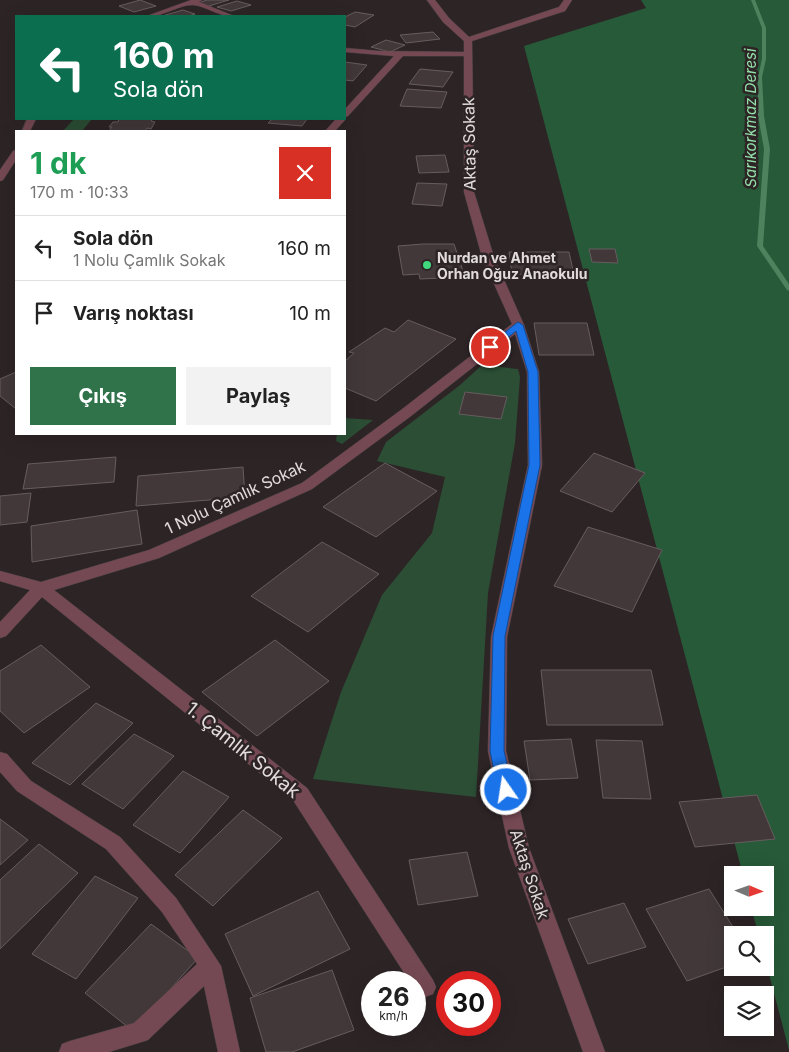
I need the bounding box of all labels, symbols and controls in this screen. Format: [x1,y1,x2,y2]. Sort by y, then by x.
text: 160 m [113,34,215,76]
icon: left [30,35,95,100]
water label: Sarıkorkmaz Deresi [741,48,760,188]
text: Sola dön [113,76,204,102]
street label: Aktaş Sokak [458,97,480,191]
text: 1 dk [30,145,86,181]
button: close [279,147,331,199]
text: 170 m · 10:33 [30,182,129,202]
text: Sola dön [73,227,153,250]
icon: left [30,234,58,262]
text: 160 m [278,237,331,260]
place label: Nurdan ve Ahmet Orhan Oğuz Anaokulu [437,249,588,282]
text: 1 Nolu Çamlık Sokak [73,250,226,270]
marker: Nurdan ve Ahmet Orhan Oğuz Anaokulu [421,259,433,271]
icon: arrive [30,299,58,327]
text: Varış noktası [73,302,194,325]
text: 10 m [289,302,331,325]
pin [469,326,511,368]
icon: arrive [476,333,504,361]
button: Çıkış [30,367,176,425]
button: Paylaş [186,367,331,425]
street label: 1 Nolu Çamlık Sokak [162,456,309,538]
street label: 1. Çamlık Sokak [181,697,305,803]
position arrow [479,763,531,815]
street label: Aktaş Sokak [506,826,554,922]
north arrow [724,866,774,916]
map controls [724,866,774,1036]
button: search [724,926,774,976]
speed limit sign: 30 [436,971,501,1036]
text: 26 [378,982,409,1012]
button: layers [724,986,774,1036]
text: km/h [379,1008,408,1023]

